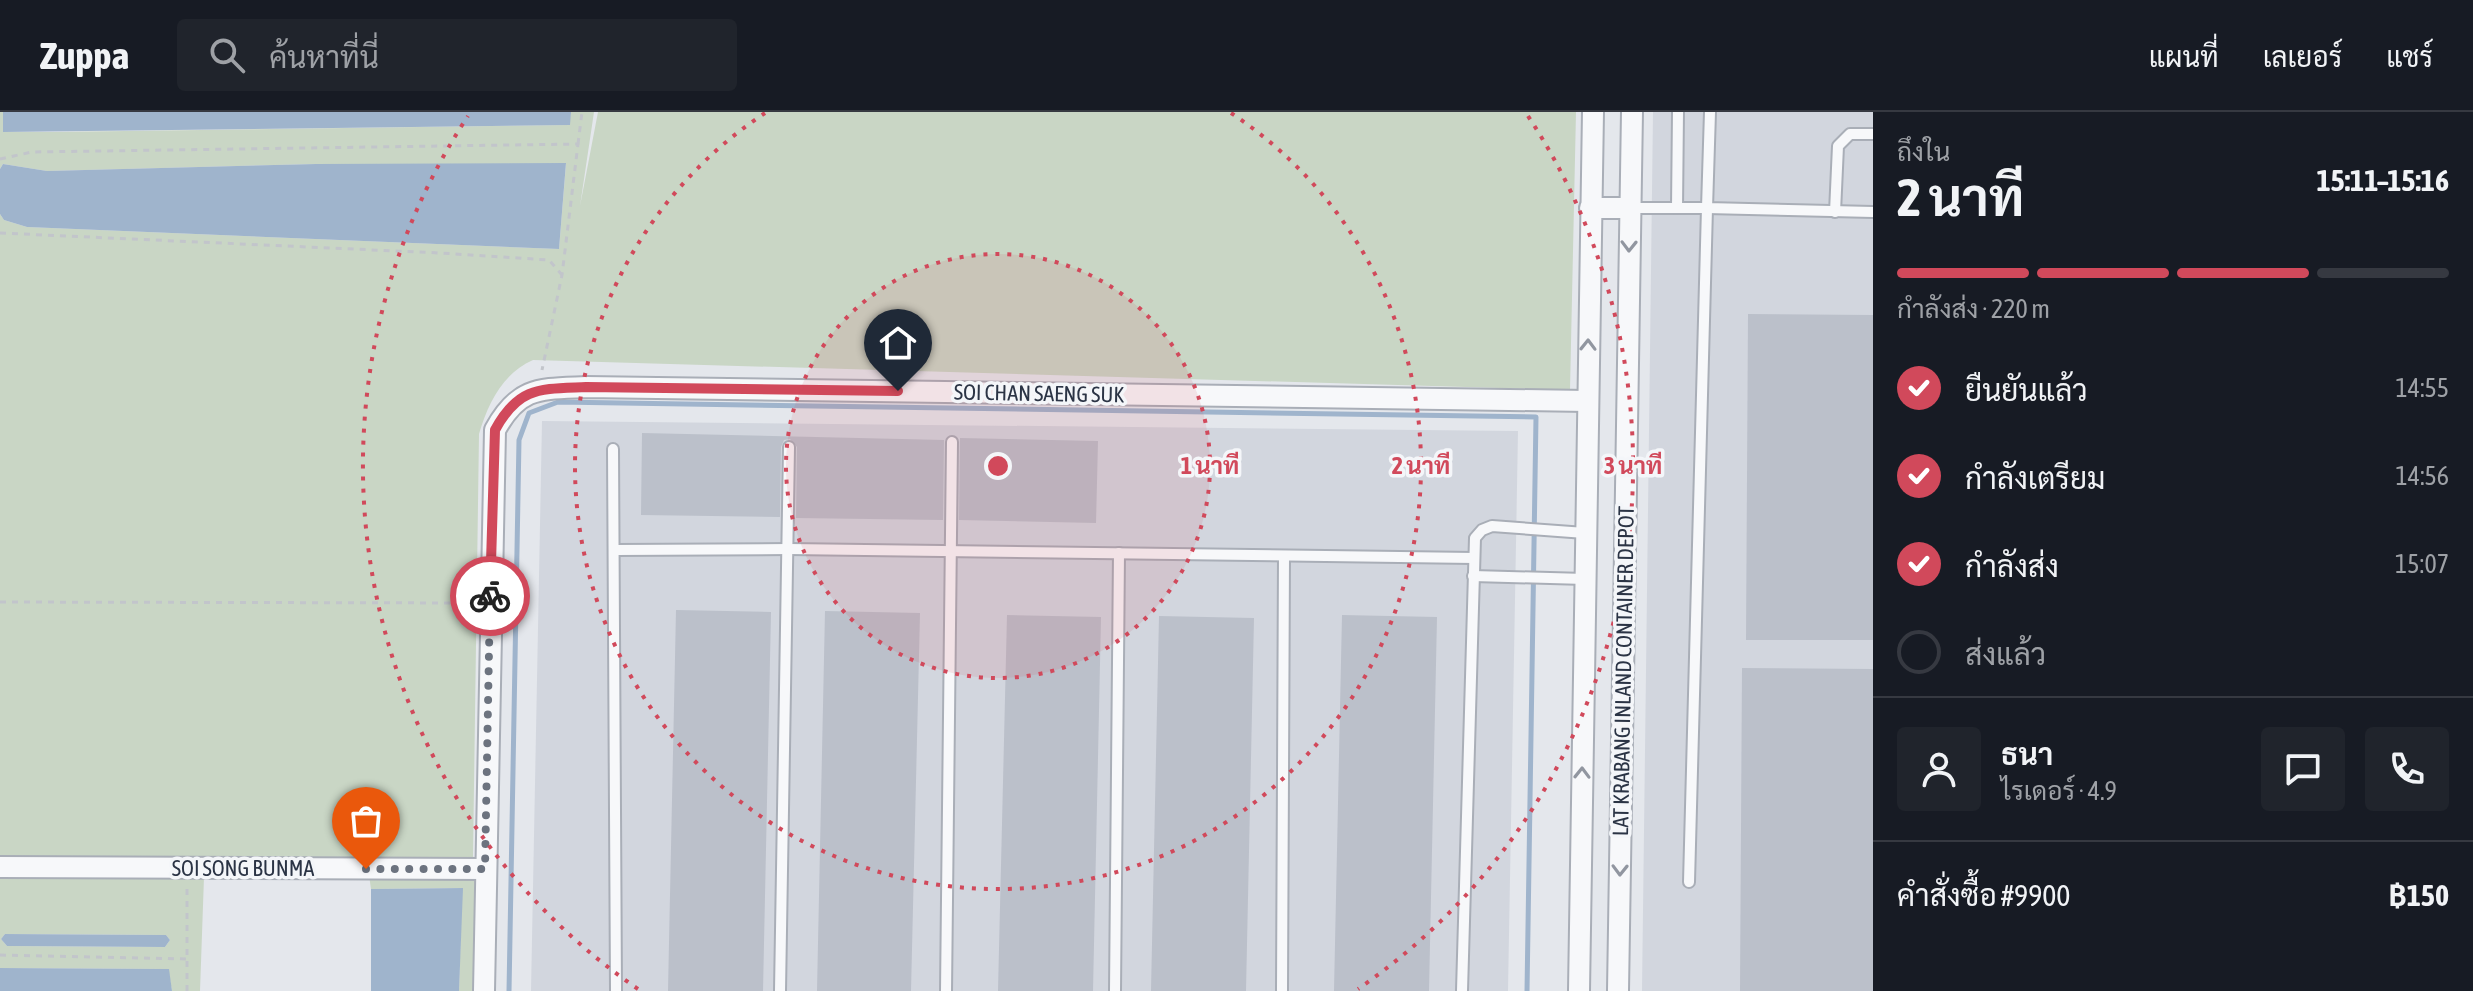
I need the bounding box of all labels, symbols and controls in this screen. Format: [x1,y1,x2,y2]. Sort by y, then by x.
search box [177,19,737,91]
icon: search [205,33,249,77]
text: Zuppa [40,34,129,77]
text: ค้นหาที่นี่ [269,40,379,74]
text: แผนที่ [2149,41,2219,73]
text: เลเยอร์ [2263,41,2342,73]
text: แชร์ [2386,41,2433,73]
text: ถึงใน [1897,137,1950,167]
text: 15:11–15:16 [2317,163,2449,197]
text: 2 นาที [1897,167,2024,227]
one-way arrow [1620,240,1638,253]
text: กำลังส่ง · 220 m [1897,294,2050,324]
pin [864,309,932,391]
icon: home [876,321,920,365]
one-way arrow [1579,338,1597,351]
icon: check [1897,366,1941,410]
text: ยืนยันแล้ว [1965,373,2088,407]
text: 14:55 [2395,373,2449,403]
street label: SOI CHAN SAENG SUK [954,379,1125,407]
text: 1 นาที [1181,451,1239,479]
text: 2 นาที [1392,451,1450,479]
text: 3 นาที [1604,451,1662,479]
centre of rings [984,452,1012,480]
icon: check [1897,454,1941,498]
text: กำลังเตรียม [1965,461,2105,495]
text: 14:56 [2395,461,2449,491]
street label: LAT KRABANG INLAND CONTAINER DEPOT [1607,505,1639,836]
icon: check [1897,542,1941,586]
text: กำลังส่ง [1965,549,2059,583]
text: 15:07 [2395,549,2449,579]
courier [450,556,530,636]
icon: bike [468,574,512,618]
text: ส่งแล้ว [1965,637,2046,671]
button: person [1897,727,1981,811]
button: chat [2261,727,2345,811]
button: phone [2365,727,2449,811]
text: ธนา [2001,737,2053,771]
one-way arrow [1573,766,1591,779]
text: ไรเดอร์ · 4.9 [2001,776,2117,806]
pin [332,787,400,869]
icon: bag [344,799,388,843]
street label: SOI SONG BUNMA [172,855,314,881]
one-way arrow [1611,864,1629,877]
text: คำสั่งซื้อ #9900 [1897,878,2070,912]
text: ฿150 [2389,878,2449,912]

